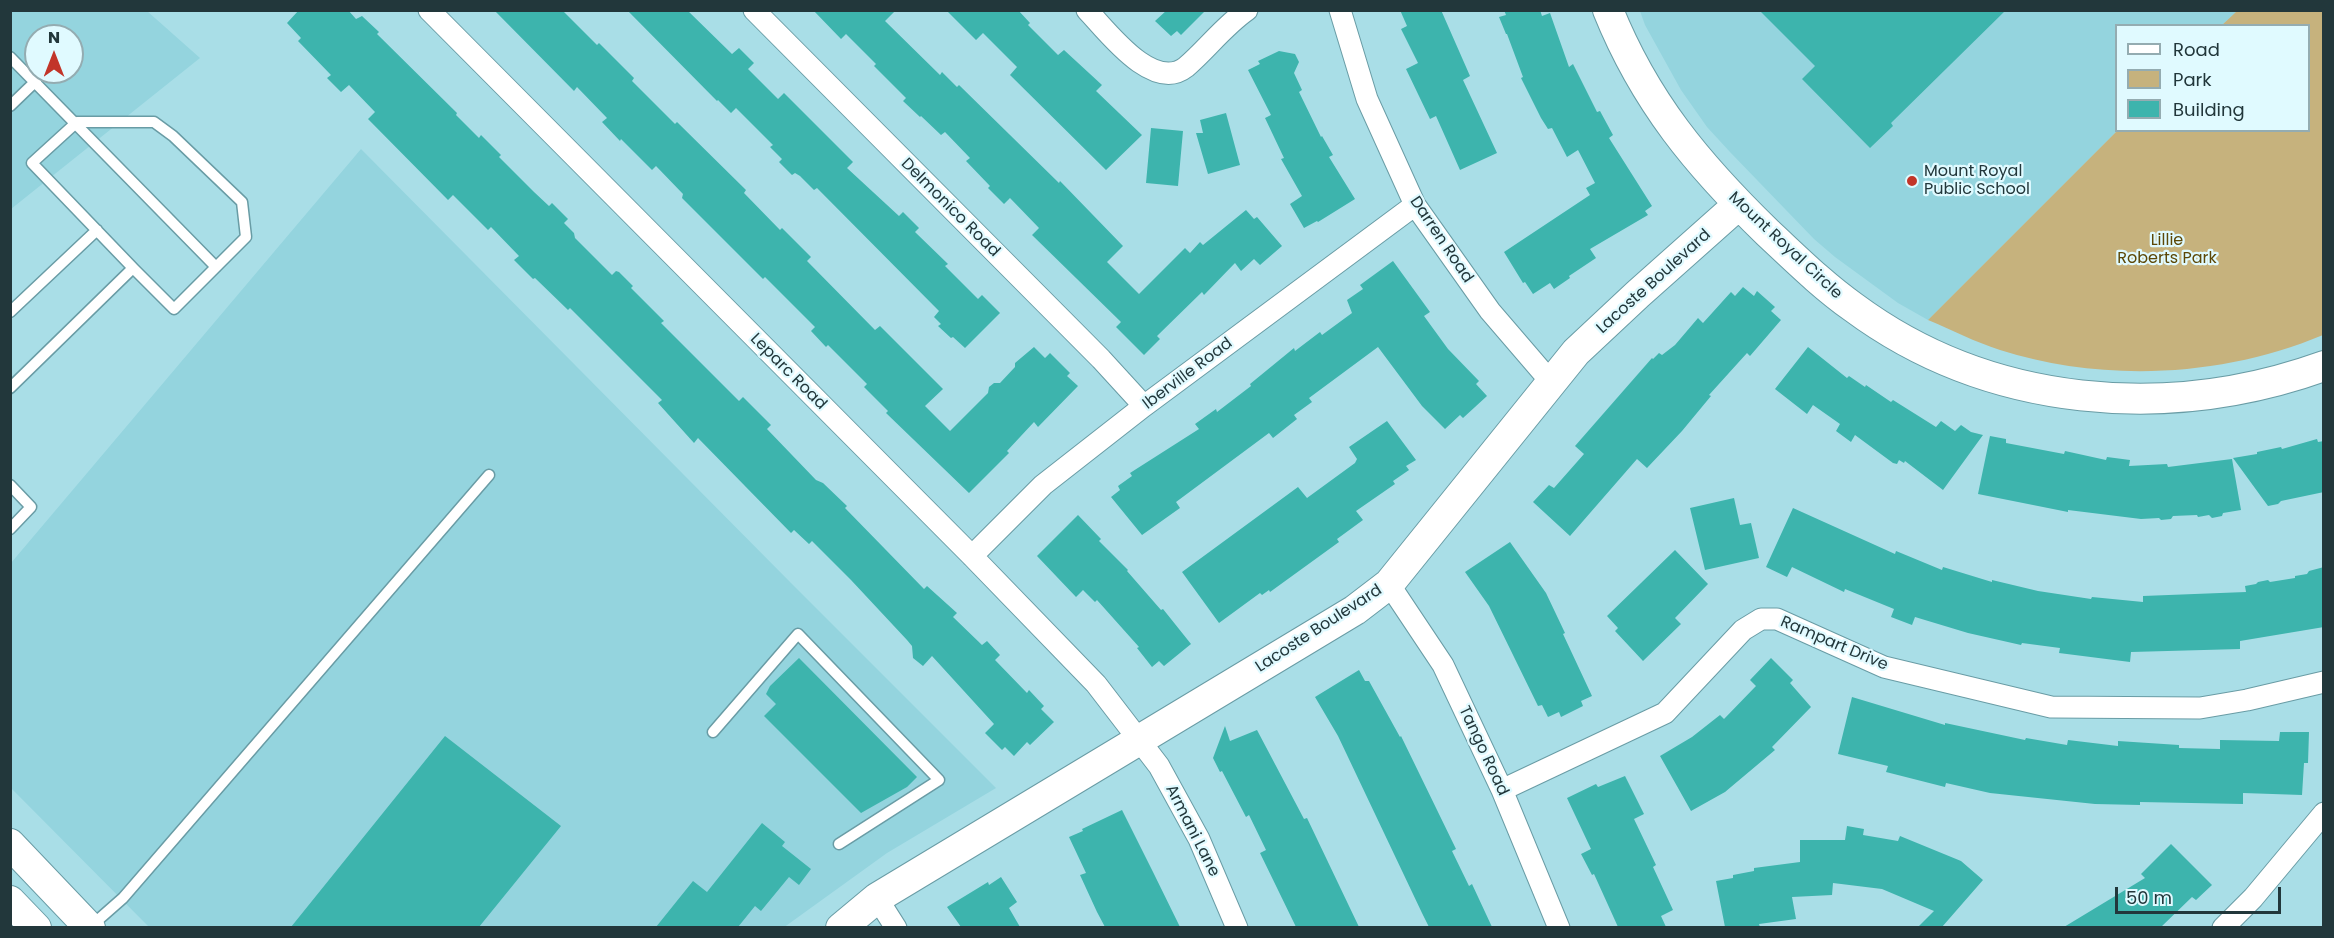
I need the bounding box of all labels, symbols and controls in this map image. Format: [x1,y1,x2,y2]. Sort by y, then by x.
north arrow [24,24,84,84]
legend [2115,24,2310,132]
text: N [48,26,60,49]
text: Road [2173,37,2220,62]
text: Park [2173,67,2212,92]
text: Building [2173,97,2245,122]
street label: Delmonico Road [897,155,1003,261]
place label: Mount Royal Public School [1924,162,2030,200]
marker: Mount Royal Public School [1905,174,1919,188]
street label: Mount Royal Circle [1724,188,1846,304]
street label: Darren Road [1405,193,1477,287]
street label: Lacoste Boulevard [1593,226,1715,338]
park label: Lillie Roberts Park [2117,231,2217,269]
street label: Leparc Road [746,330,830,414]
street label: Iberville Road [1139,334,1237,414]
street label: Lacoste Boulevard [1252,581,1386,677]
street label: Rampart Drive [1777,613,1891,675]
street label: Tango Road [1454,703,1512,799]
street label: Armani Lane [1161,782,1223,880]
scale bar [2118,875,2284,913]
text: 50 m [2126,885,2172,910]

